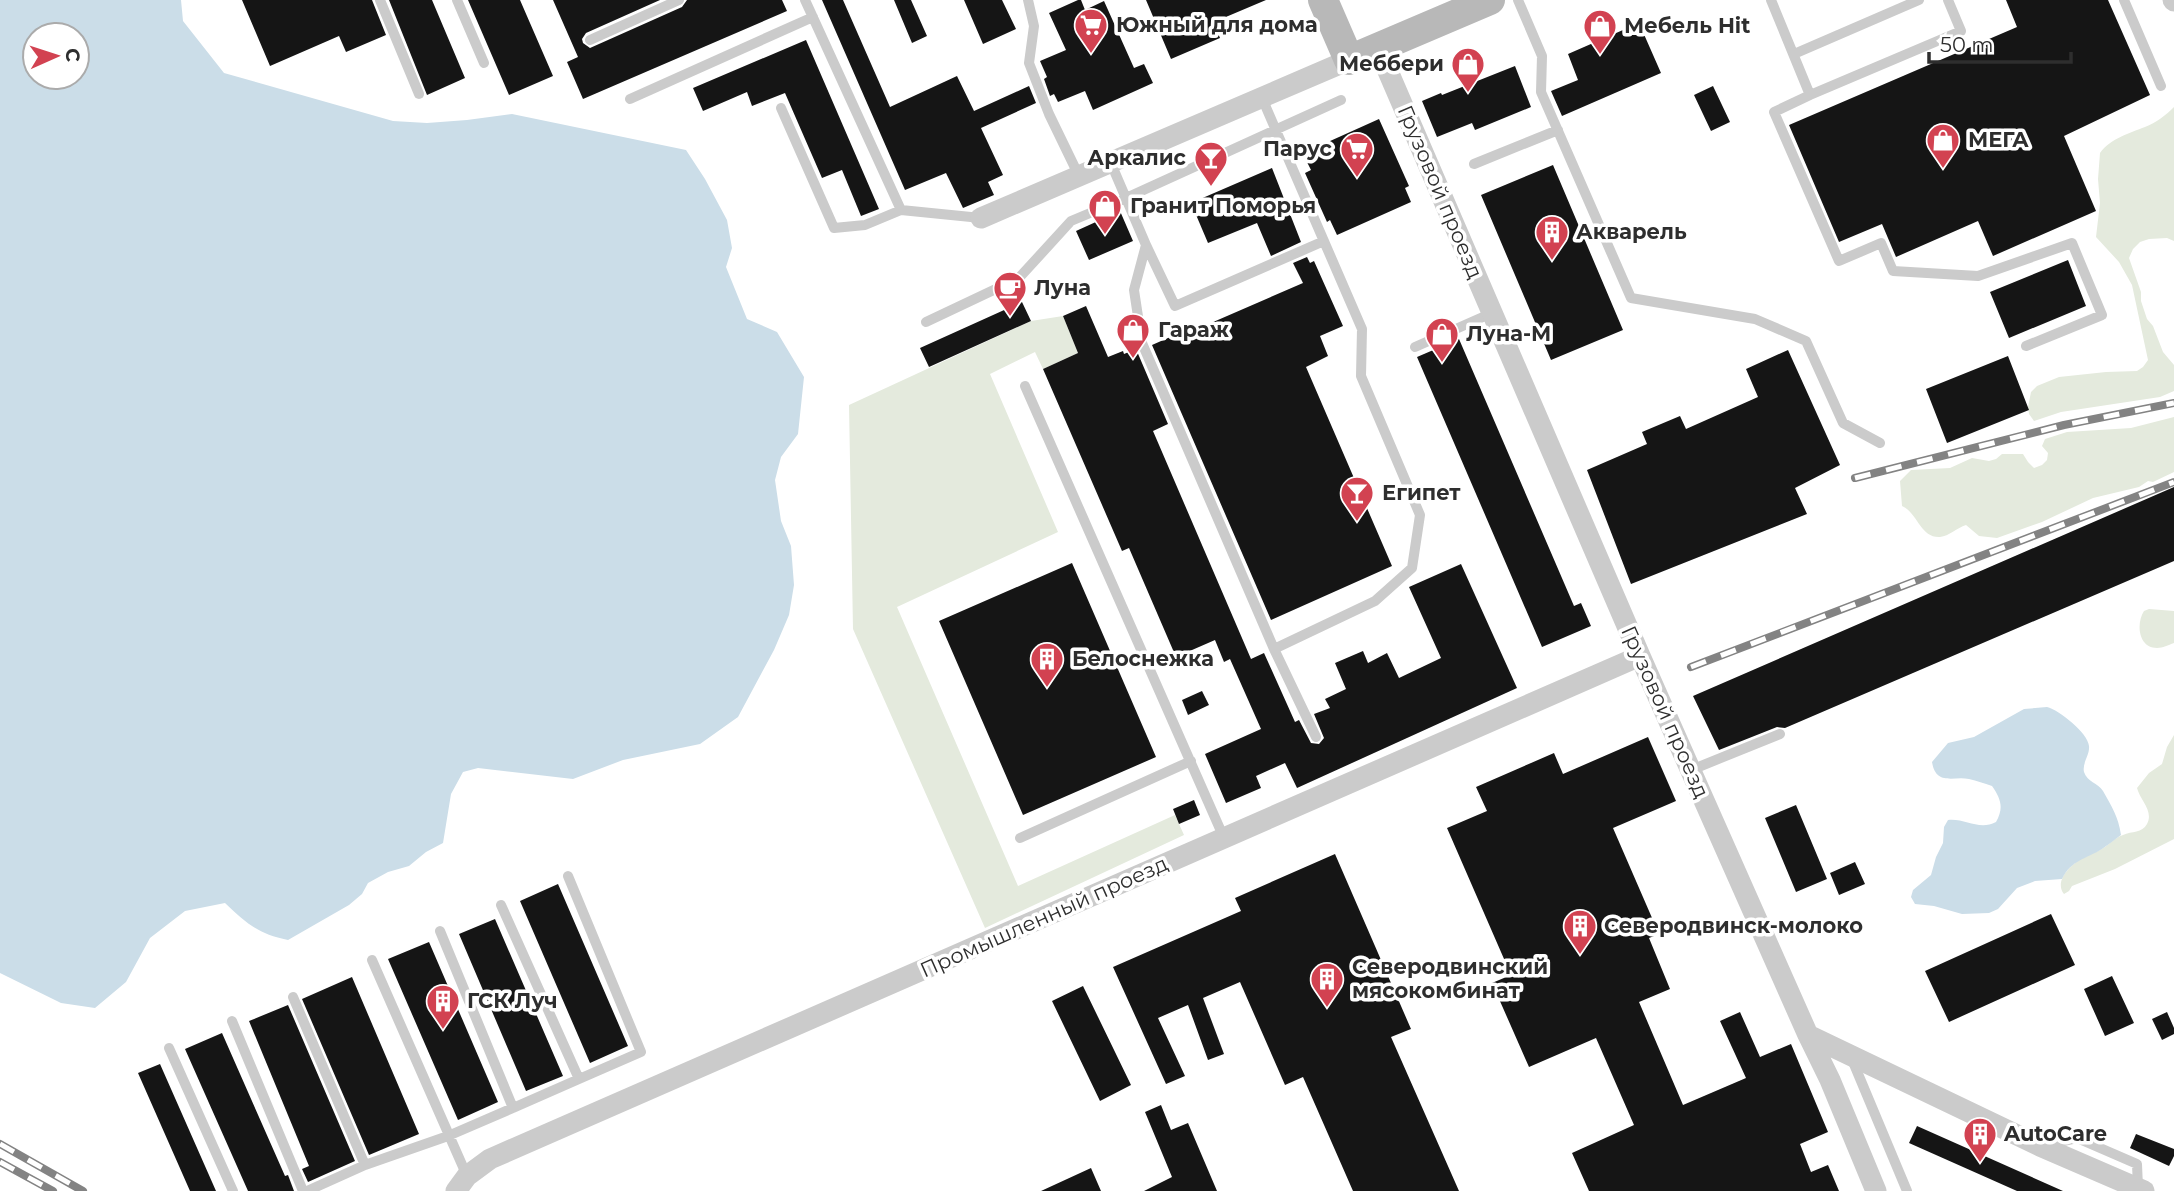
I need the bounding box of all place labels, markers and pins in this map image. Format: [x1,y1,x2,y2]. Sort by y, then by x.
supermarket icon: Южный для дома [1072,6,1110,55]
shop icon: Мебель Hit [1581,7,1619,56]
place label: Южный для дома [1116,12,1318,37]
place label: Мебель Hit [1624,13,1750,38]
shop icon: Меббери [1449,45,1487,94]
place label: Меббери [1339,51,1444,76]
shop icon: МЕГА [1924,121,1962,170]
place label: МЕГА [1968,127,2029,152]
supermarket icon: Парус [1338,130,1376,179]
place label: Парус [1263,136,1333,161]
bar icon: Аркалис [1192,139,1230,188]
place label: Аркалис [1087,145,1187,170]
shop icon: Гранит Поморья [1086,187,1124,236]
place label: Гранит Поморья [1130,193,1316,218]
building icon: Акварель [1533,213,1571,262]
place label: Акварель [1576,219,1687,244]
cafe icon: Луна [991,269,1029,318]
place label: Луна [1034,275,1091,300]
shop icon: Гараж [1114,311,1152,360]
shop icon: Луна-М [1423,315,1461,364]
place label: Гараж [1158,317,1230,342]
place label: Луна-М [1466,321,1551,346]
bar icon: Египет [1338,474,1376,523]
place label: Египет [1382,480,1461,505]
building icon: Белоснежка [1028,640,1066,689]
place label: Белоснежка [1072,646,1214,671]
building icon: Северодвинск-молоко [1561,907,1599,956]
place label: Северодвинск-молоко [1604,913,1863,938]
place label: Северодвинский мясокомбинат [1352,954,1548,1003]
building icon: Северодвинский мясокомбинат [1308,960,1346,1009]
building icon: ГСК Луч [424,982,462,1031]
place label: ГСК Луч [467,988,558,1013]
building icon: AutoCare [1961,1115,1999,1164]
place label: AutoCare [2003,1121,2107,1146]

